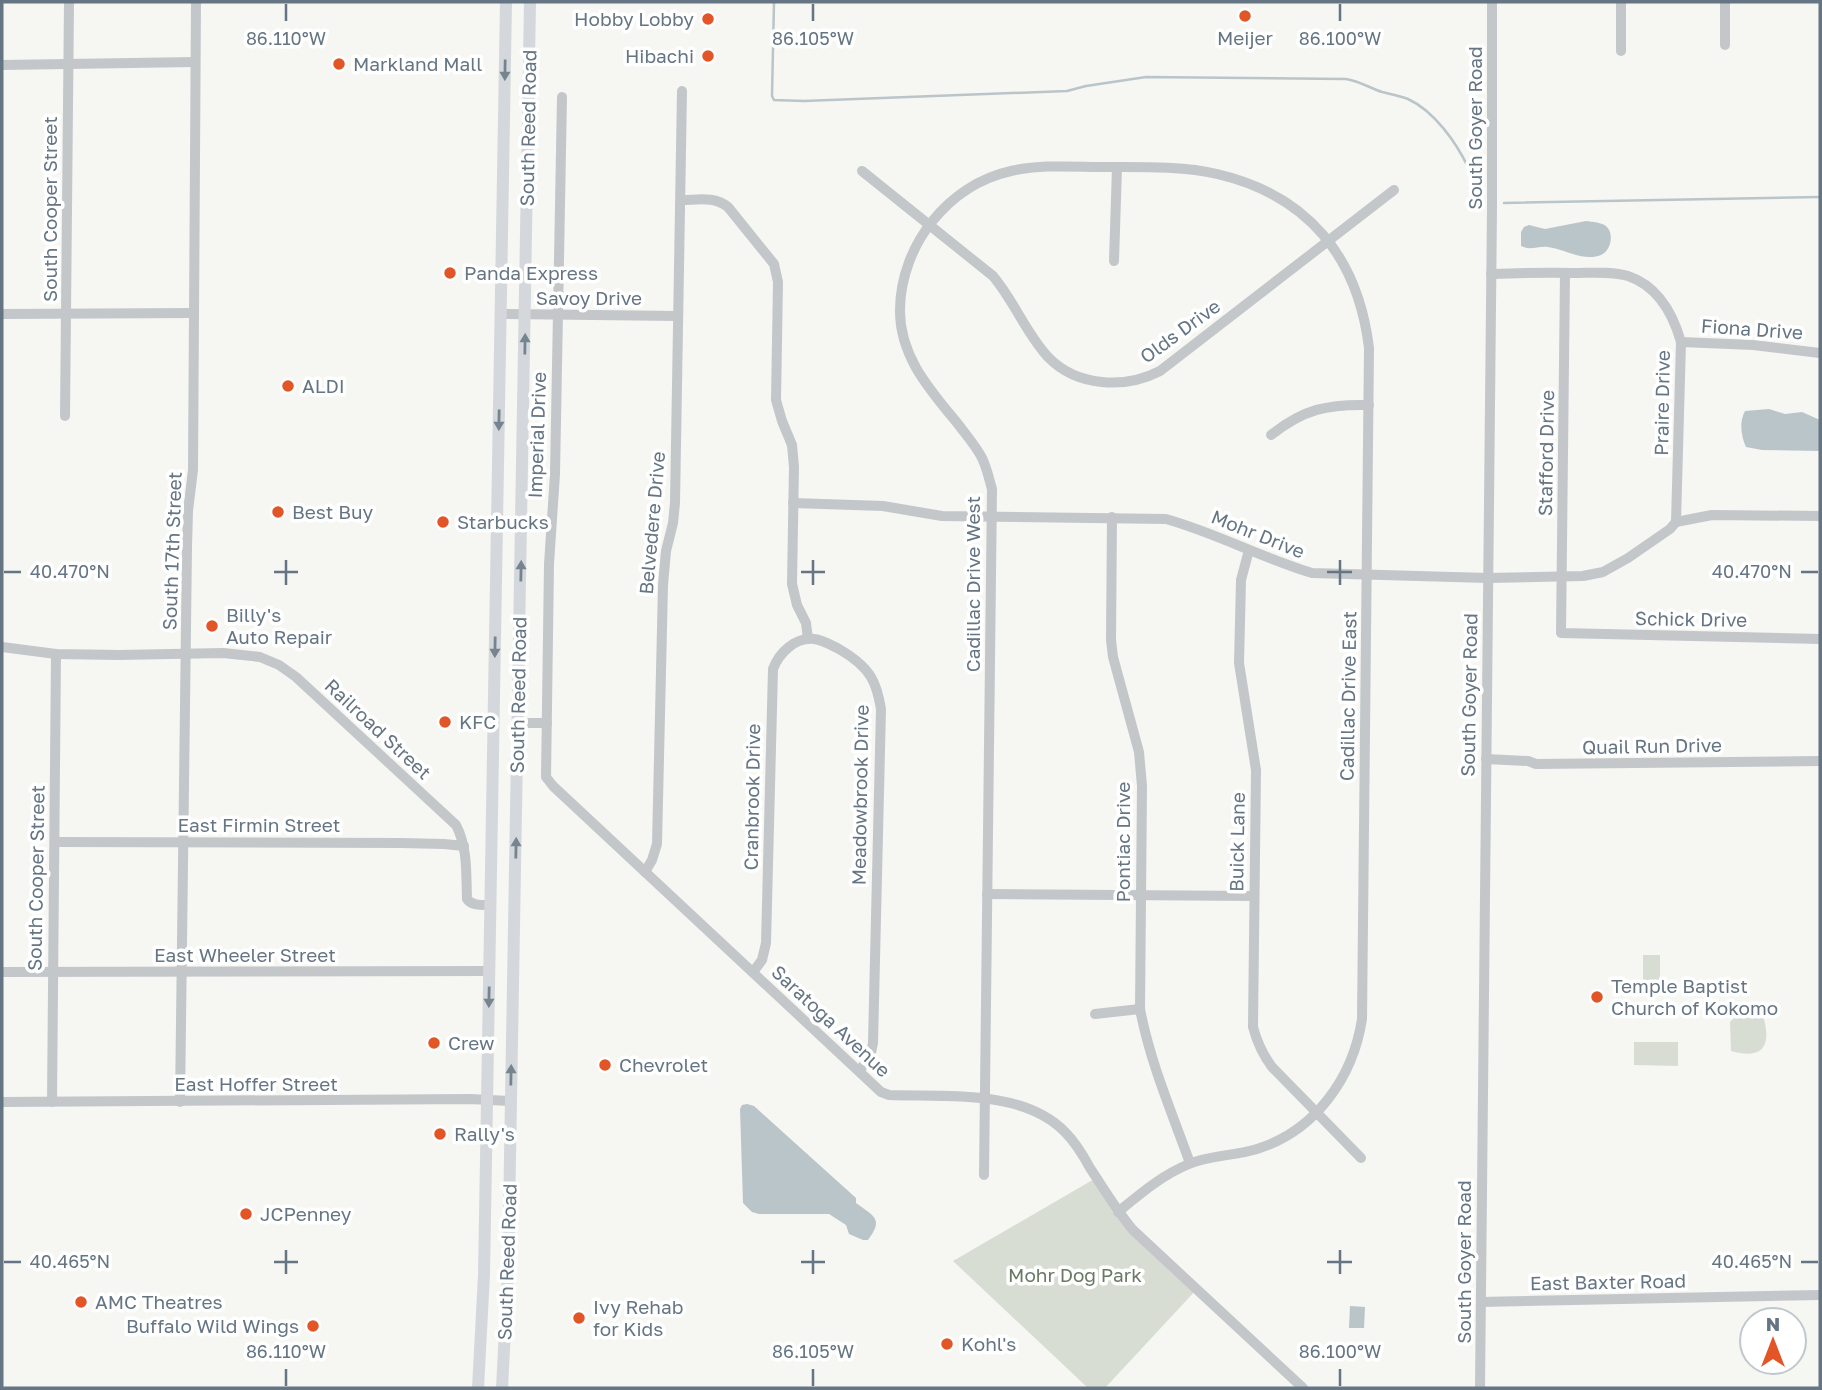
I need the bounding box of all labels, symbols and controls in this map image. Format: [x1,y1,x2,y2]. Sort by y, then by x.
place label: Hobby Lobby [574,7,694,30]
marker: Meijer [1237,8,1253,24]
marker: Hobby Lobby [700,11,716,27]
place label: Meijer [1217,26,1274,49]
text: 86.110°W [246,27,326,49]
text: 86.105°W [772,27,854,49]
text: 86.100°W [1299,27,1381,49]
place label: Hibachi [625,44,694,67]
street label: South Goyer Road [1463,46,1486,210]
marker: Hibachi [700,48,716,64]
street label: South Reed Road [515,49,540,207]
place label: Markland Mall [353,52,482,75]
marker: Markland Mall [331,56,347,72]
one-way arrow [499,59,511,81]
street label: South Cooper Street [38,116,61,302]
place label: Panda Express [464,261,598,284]
marker: Panda Express [442,265,458,281]
street label: Savoy Drive [536,286,642,309]
street label: Olds Drive [1135,294,1224,367]
street label: Fiona Drive [1700,313,1804,344]
one-way arrow [519,333,530,355]
street label: Praire Drive [1649,350,1674,456]
street label: Imperial Drive [523,371,550,499]
place label: ALDI [302,374,345,397]
marker: ALDI [280,378,296,394]
street label: Stafford Drive [1533,390,1558,516]
one-way arrow [493,409,505,431]
street label: Belvedere Drive [634,450,669,595]
street label: South 17th Street [157,471,186,631]
street label: Cadillac Drive West [961,496,984,672]
place label: Best Buy [292,500,373,523]
marker: Best Buy [270,504,286,520]
street label: Mohr Drive [1208,504,1308,563]
place label: Starbucks [457,510,549,533]
marker: Starbucks [435,514,451,530]
text: 40.470°N [30,560,110,582]
one-way arrow [515,560,526,582]
text: 40.470°N [1712,560,1792,582]
place label: Billy's Auto Repair [226,603,333,648]
street label: Schick Drive [1635,606,1747,631]
street label: Cadillac Drive East [1335,611,1360,781]
street label: South Goyer Road [1456,613,1481,777]
street label: South Reed Road [505,616,530,774]
marker: Billy's Auto Repair [204,618,220,634]
one-way arrow [489,637,501,659]
street label: Railroad Street [321,674,436,784]
street label: Meadowbrook Drive [846,704,873,886]
place label: KFC [459,710,496,733]
marker: KFC [437,714,453,730]
street label: Cranbrook Drive [739,723,764,871]
street label: Quail Run Drive [1582,733,1722,758]
street label: Pontiac Drive [1111,782,1134,902]
street label: South Cooper Street [22,785,49,971]
street label: Buick Lane [1224,792,1249,892]
street label: East Firmin Street [178,813,340,836]
one-way arrow [510,837,522,859]
street label: East Wheeler Street [154,943,336,966]
street label: Saratoga Avenue [767,960,895,1082]
place label: Temple Baptist Church of Kokomo [1611,974,1778,1019]
one-way arrow [483,987,494,1009]
marker: Temple Baptist Church of Kokomo [1589,989,1605,1005]
place label: Crew [448,1031,494,1054]
marker: Crew [426,1035,442,1051]
place label: Chevrolet [619,1053,708,1076]
marker: Chevrolet [597,1057,613,1073]
one-way arrow [506,1064,517,1086]
street label: East Hoffer Street [174,1072,338,1095]
place label: Rally's [454,1122,515,1145]
marker: Rally's [432,1126,448,1142]
street label: South Goyer Road [1452,1180,1475,1344]
street label: South Reed Road [492,1183,521,1341]
place label: JCPenney [260,1202,352,1225]
marker: JCPenney [238,1206,254,1222]
text: 40.465°N [30,1250,110,1272]
text: 40.465°N [1712,1250,1792,1272]
park label: Mohr Dog Park [1008,1263,1142,1286]
street label: East Baxter Road [1530,1269,1686,1294]
place label: AMC Theatres [95,1290,223,1313]
marker: AMC Theatres [73,1294,89,1310]
place label: Ivy Rehab for Kids [593,1295,683,1340]
north arrow [1738,1306,1808,1376]
marker: Ivy Rehab for Kids [571,1310,587,1326]
text: N [1766,1312,1780,1335]
place label: Buffalo Wild Wings [126,1314,299,1337]
marker: Buffalo Wild Wings [305,1318,321,1334]
place label: Kohl's [961,1332,1016,1355]
marker: Kohl's [939,1336,955,1352]
text: 86.110°W [246,1340,326,1362]
text: 86.105°W [772,1340,854,1362]
text: 86.100°W [1299,1340,1381,1362]

